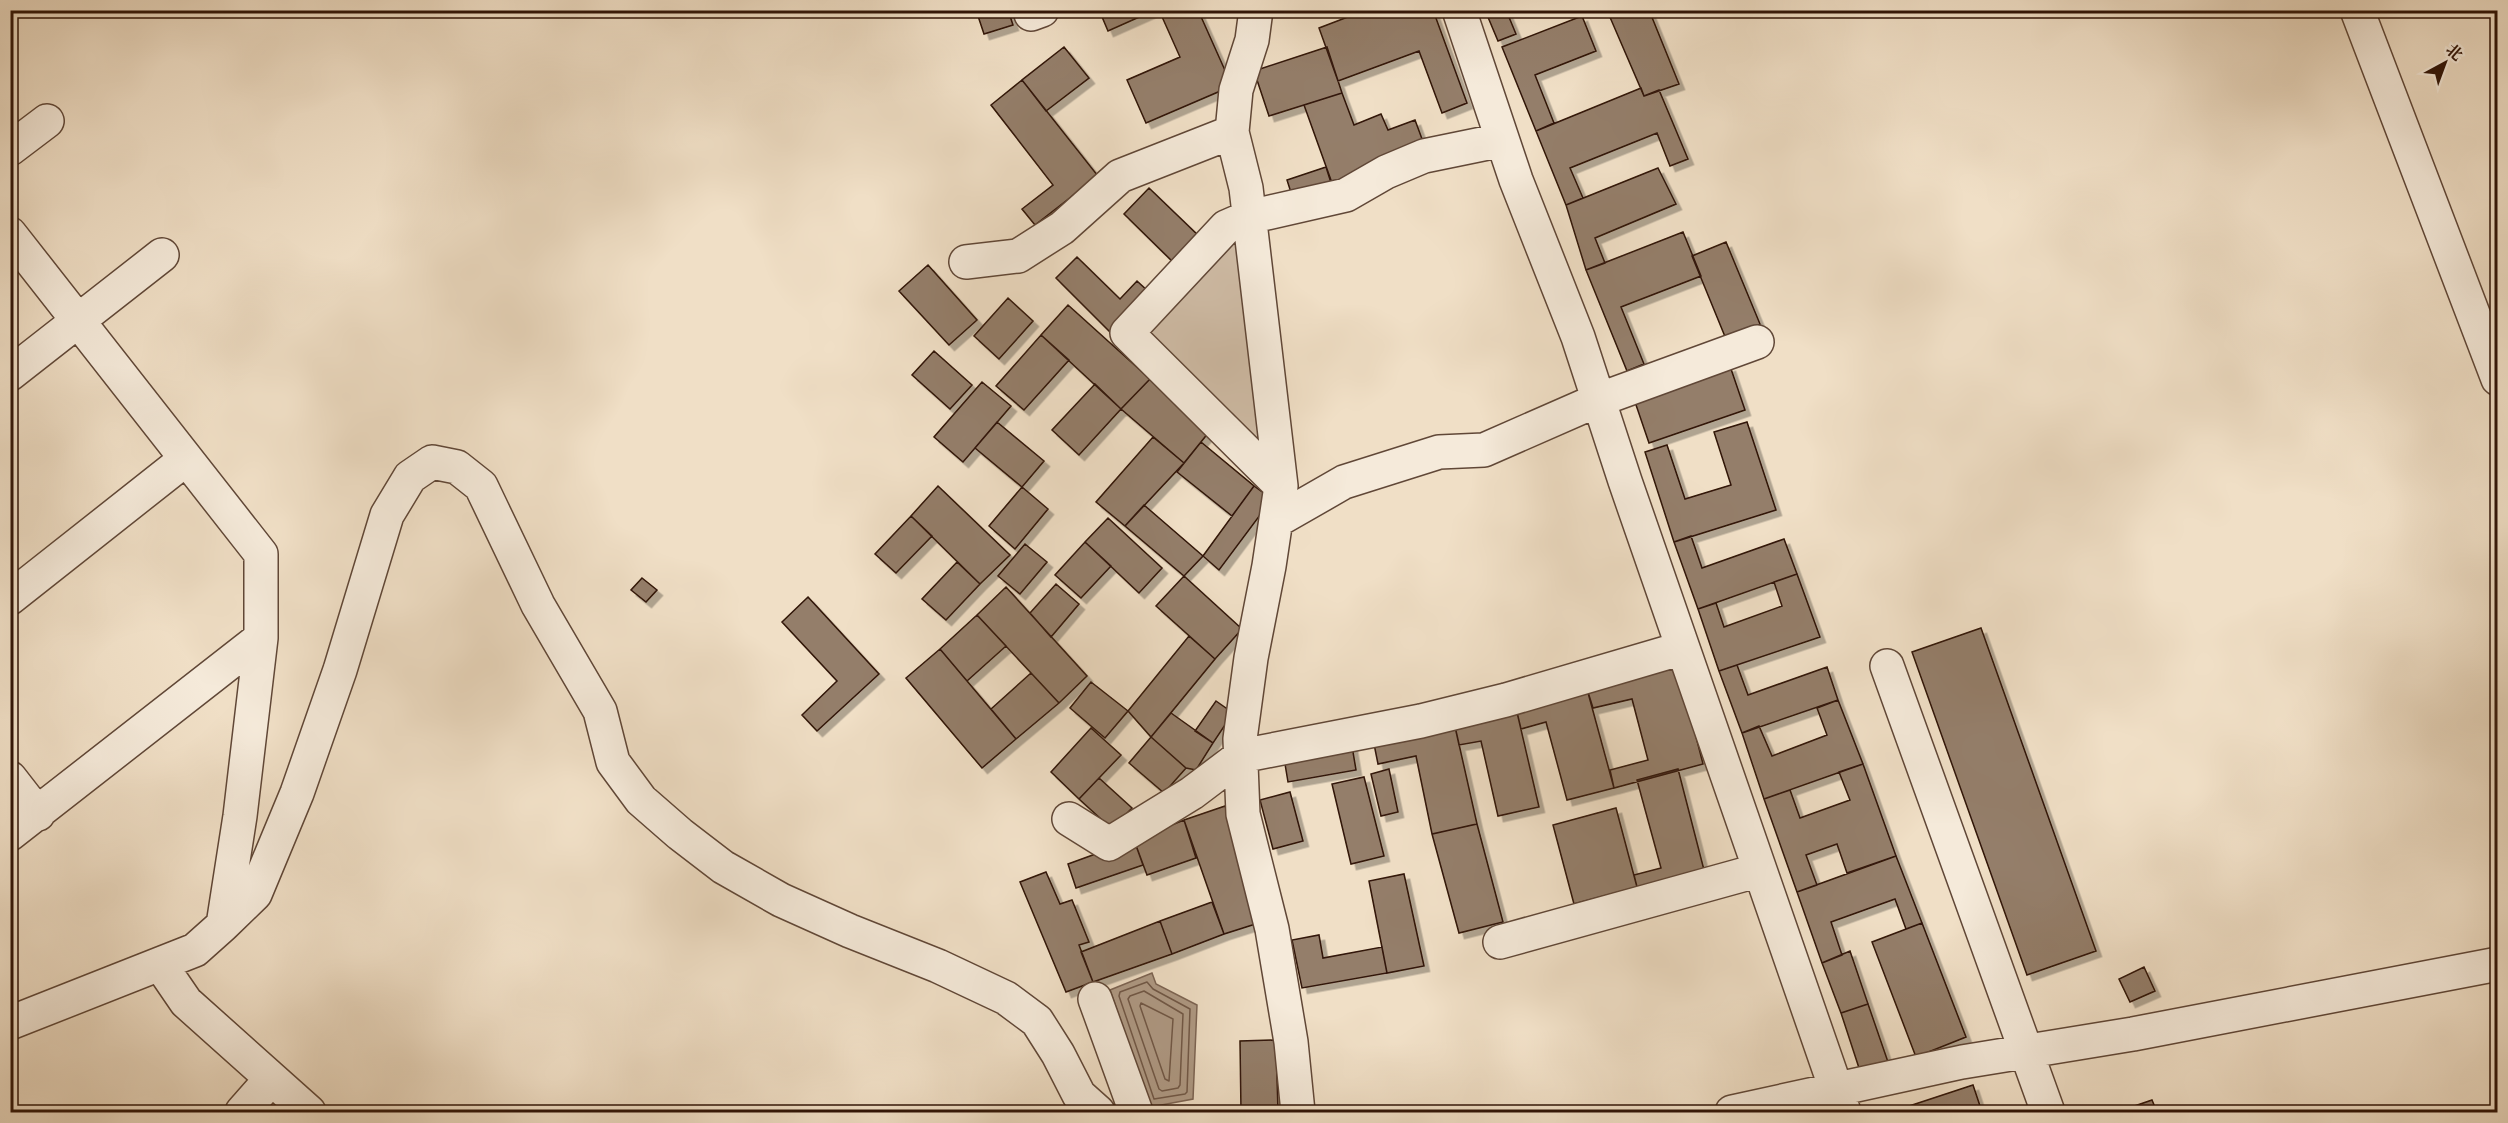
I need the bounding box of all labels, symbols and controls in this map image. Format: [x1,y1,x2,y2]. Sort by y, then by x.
north arrow [2415,33,2475,93]
text: 北 [2440,40,2467,67]

